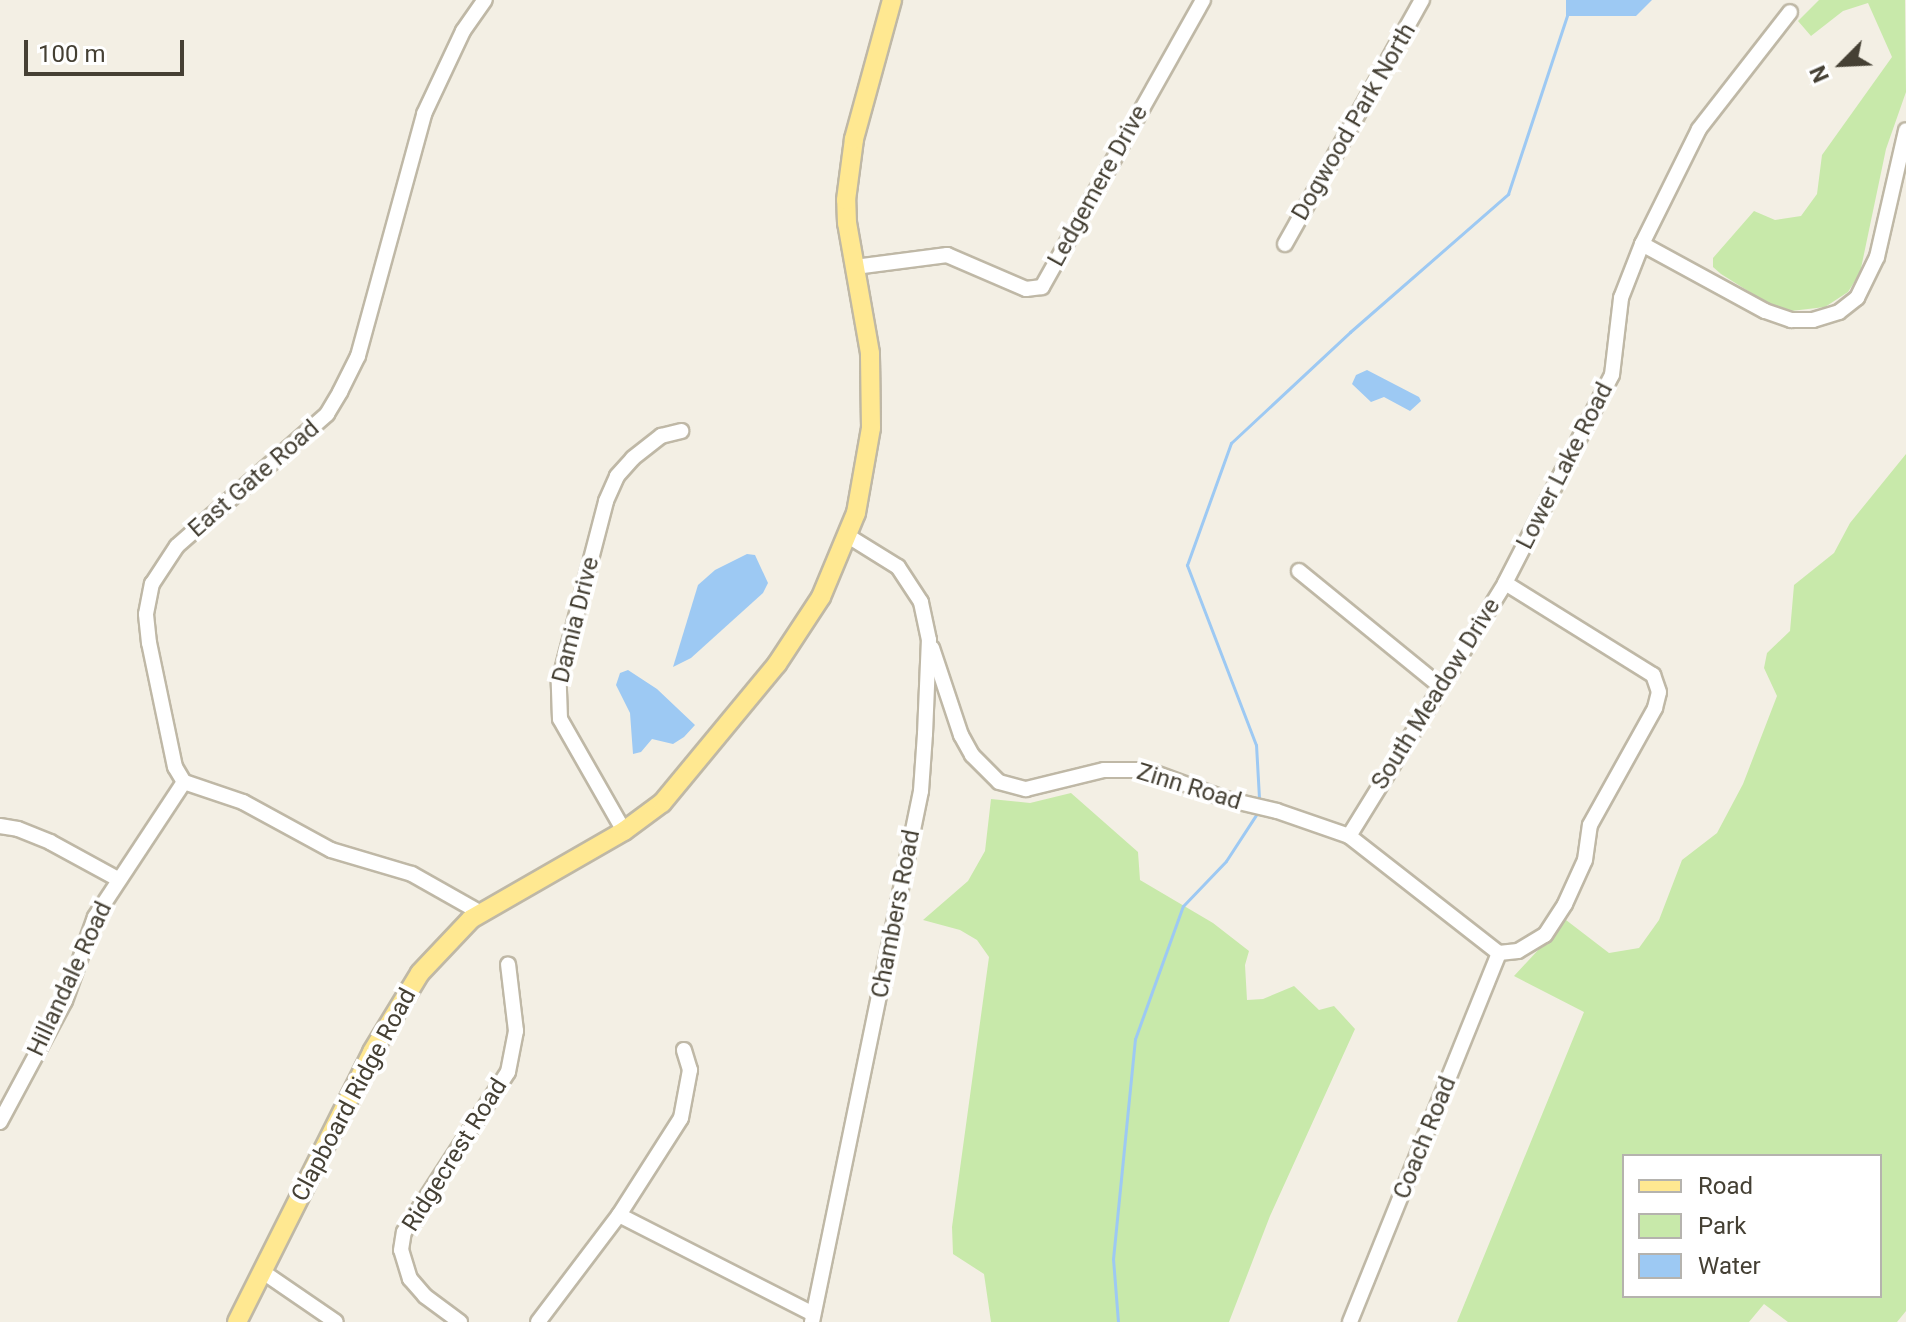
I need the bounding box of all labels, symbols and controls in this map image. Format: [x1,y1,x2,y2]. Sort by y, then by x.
street label: Dogwood Park North [1286,18,1422,226]
scale bar [28,24,188,74]
north arrow [1802,24,1882,104]
text: 100 m [38,40,105,68]
text: N [1805,62,1834,86]
street label: Ledgemere Drive [1042,100,1154,272]
street label: Lower Lake Road [1511,378,1619,554]
street label: East Gate Road [183,414,325,544]
street label: Damia Drive [546,554,606,686]
street label: South Meadow Drive [1365,593,1507,795]
street label: Zinn Road [1133,757,1245,817]
street label: Chambers Road [866,827,926,1001]
street label: Hillandale Road [22,897,118,1061]
street label: Clapboard Ridge Road [286,984,422,1206]
street label: Ridgecrest Road [396,1073,514,1237]
street label: Coach Road [1387,1073,1463,1203]
legend [1622,1154,1882,1298]
text: Road [1698,1172,1753,1200]
text: Park [1698,1212,1746,1240]
text: Water [1698,1252,1761,1280]

